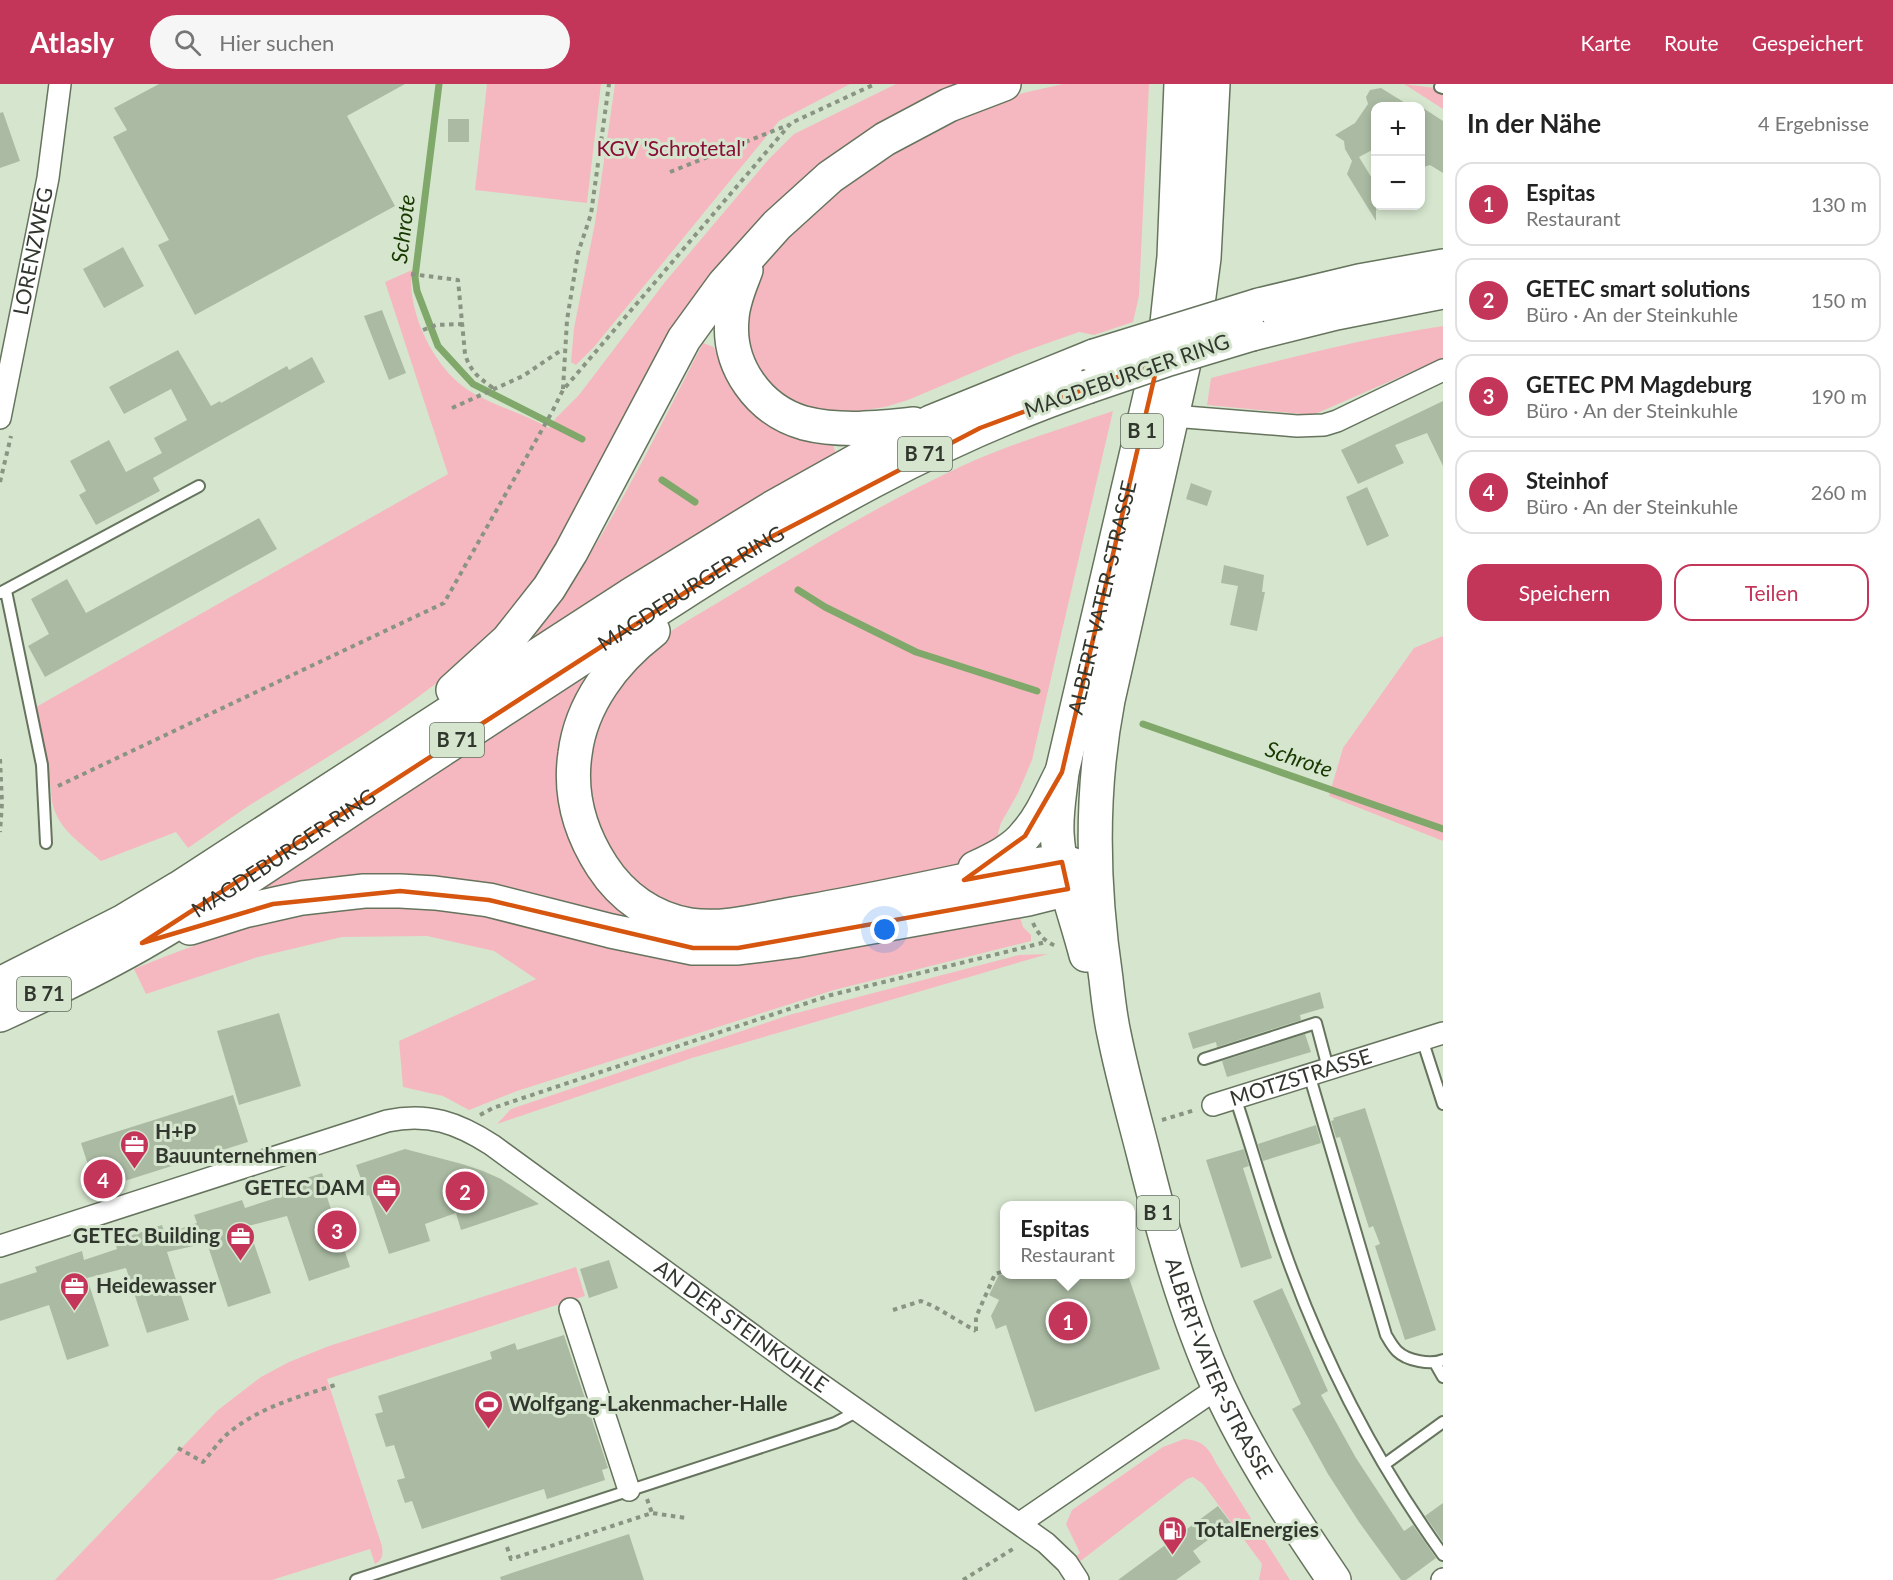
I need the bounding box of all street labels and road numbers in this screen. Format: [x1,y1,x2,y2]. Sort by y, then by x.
street label: LORENZWEG [7,185,57,317]
street label: MAGDEBURGER RING [1021,328,1232,421]
road number: B 1 [1121,414,1163,448]
road number: B 71 [898,437,952,471]
street label: ALBERT-VATER-STRASSE [1062,478,1141,717]
street label: MAGDEBURGER RING [593,520,788,655]
road number: B 71 [430,723,484,757]
street label: MAGDEBURGER RING [186,783,380,922]
road number: B 71 [17,977,71,1011]
street label: MOTZSTRASSE [1227,1042,1374,1110]
road number: B 1 [1137,1196,1179,1230]
street label: AN DER STEINKUHLE [650,1254,834,1397]
street label: ALBERT-VATER-STRASSE [1161,1254,1279,1483]

